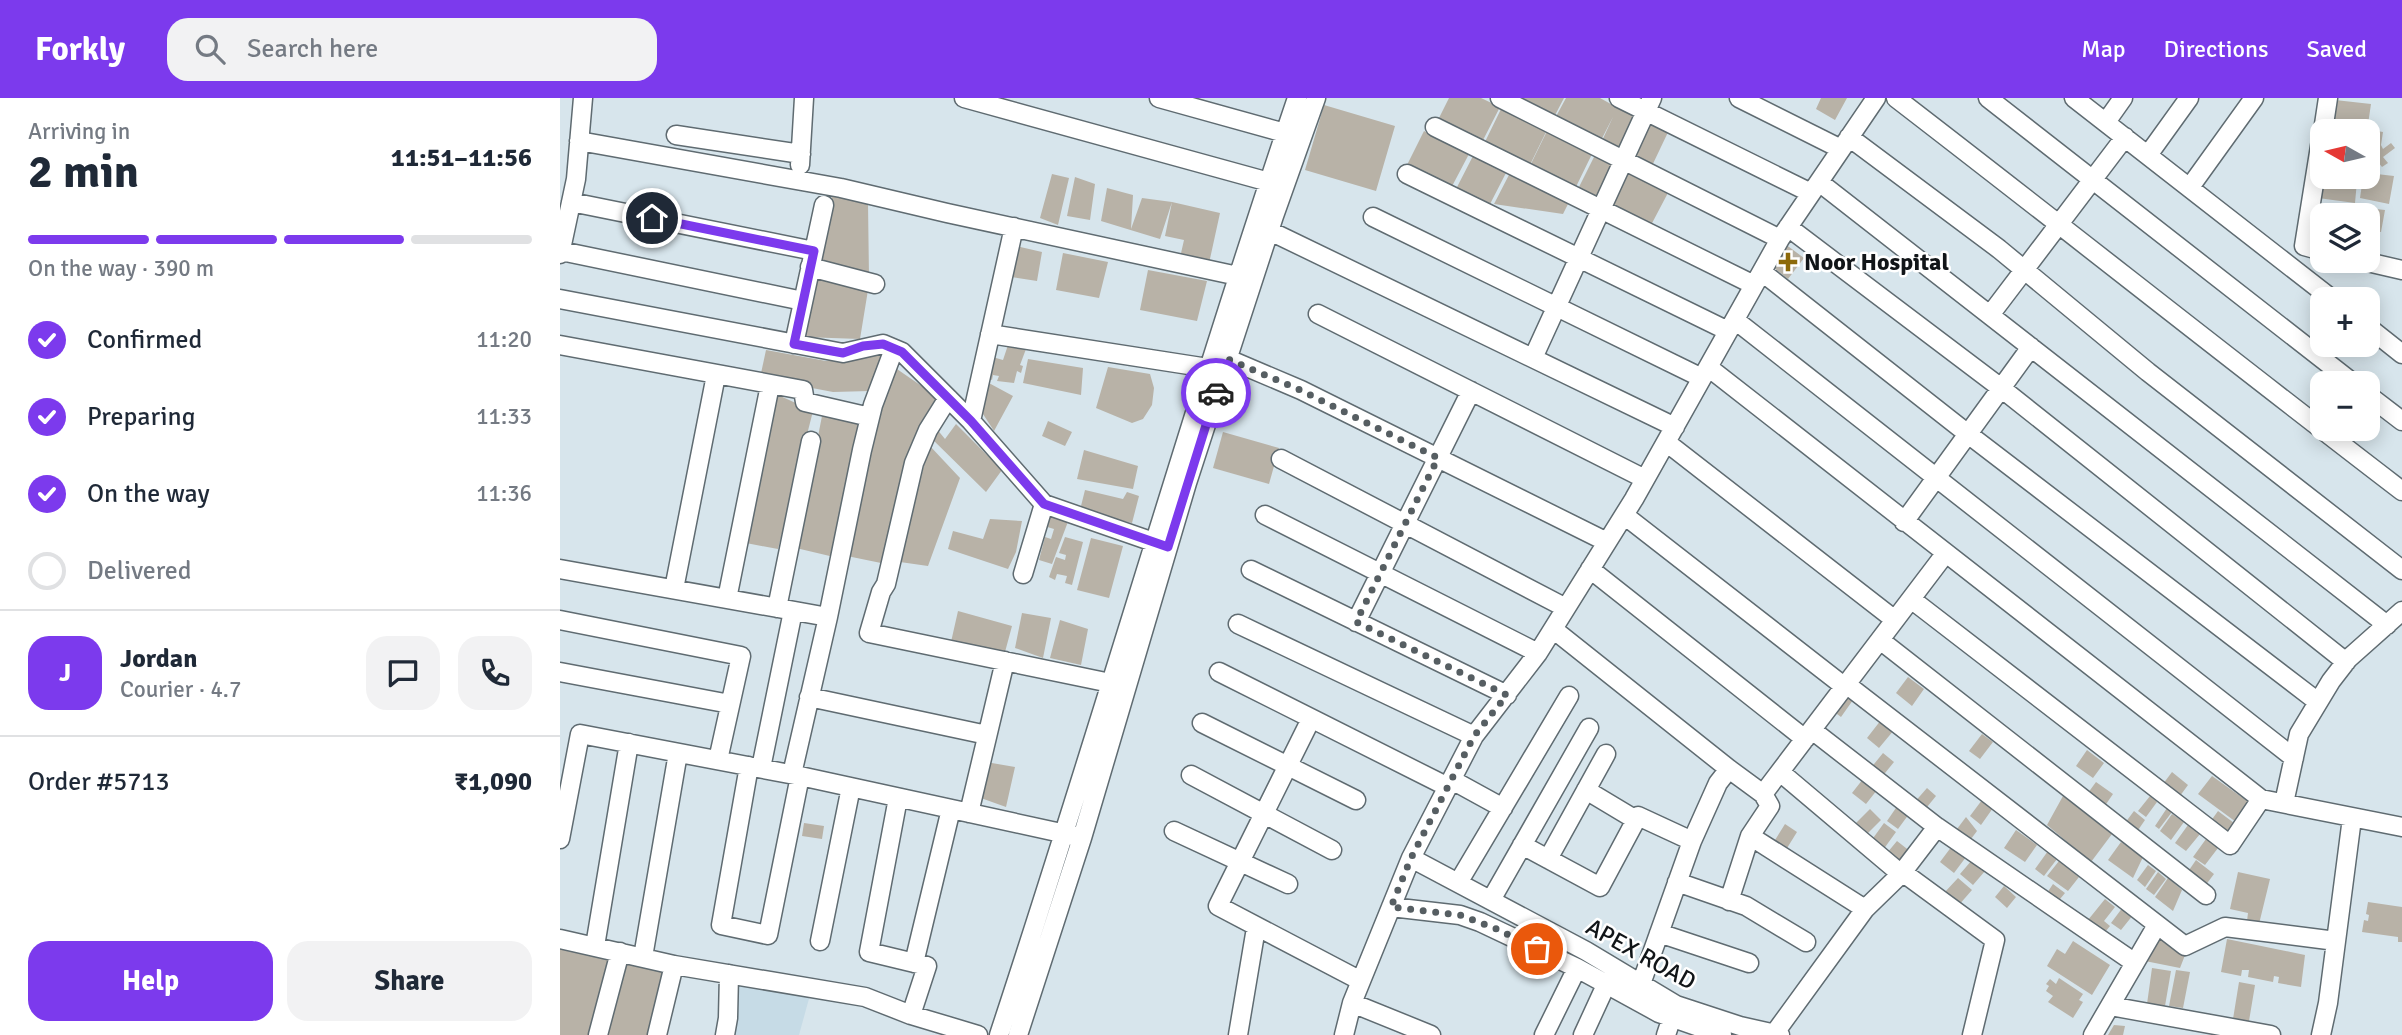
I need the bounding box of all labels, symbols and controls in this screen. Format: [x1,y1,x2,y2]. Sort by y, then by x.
search box [167,18,657,81]
text: Forkly [35,29,125,70]
icon: search [191,30,229,68]
text: Search here [247,33,378,65]
text: Map [2081,34,2126,64]
text: Directions [2164,34,2269,64]
text: Saved [2307,34,2367,64]
text: Arriving in [28,117,130,146]
north arrow [2310,119,2380,189]
map controls [2310,119,2380,441]
text: 11:51–11:56 [391,142,532,174]
text: 2 min [28,144,139,200]
pin [622,188,682,248]
icon: home [633,199,671,237]
button: layers [2310,203,2380,273]
place label: Noor Hospital [1804,247,1949,277]
marker: Noor Hospital [1778,252,1798,272]
text: On the way · 390 m [28,254,214,283]
button: + [2310,287,2380,357]
icon: check [28,321,66,359]
text: Confirmed [87,324,202,356]
text: 11:20 [476,325,532,354]
courier [1181,358,1251,428]
button: − [2310,371,2380,441]
icon: car [1197,374,1235,412]
icon: check [28,398,66,436]
text: Preparing [87,401,195,433]
text: 11:33 [476,402,532,431]
icon: check [28,475,66,513]
text: On the way [87,478,210,510]
text: 11:36 [476,479,532,508]
text: Delivered [87,555,192,587]
button: chat [366,636,440,710]
button: phone [458,636,532,710]
text: Jordan [120,643,197,675]
text: J [59,657,71,689]
text: Courier · 4.7 [120,675,241,704]
text: Order #5713 [28,766,169,798]
text: ₹1,090 [454,766,532,798]
street label: APEX ROAD [1581,912,1701,996]
pin [1507,919,1567,979]
icon: bag [1518,930,1556,968]
button: Help [28,941,273,1021]
button: Share [287,941,532,1021]

